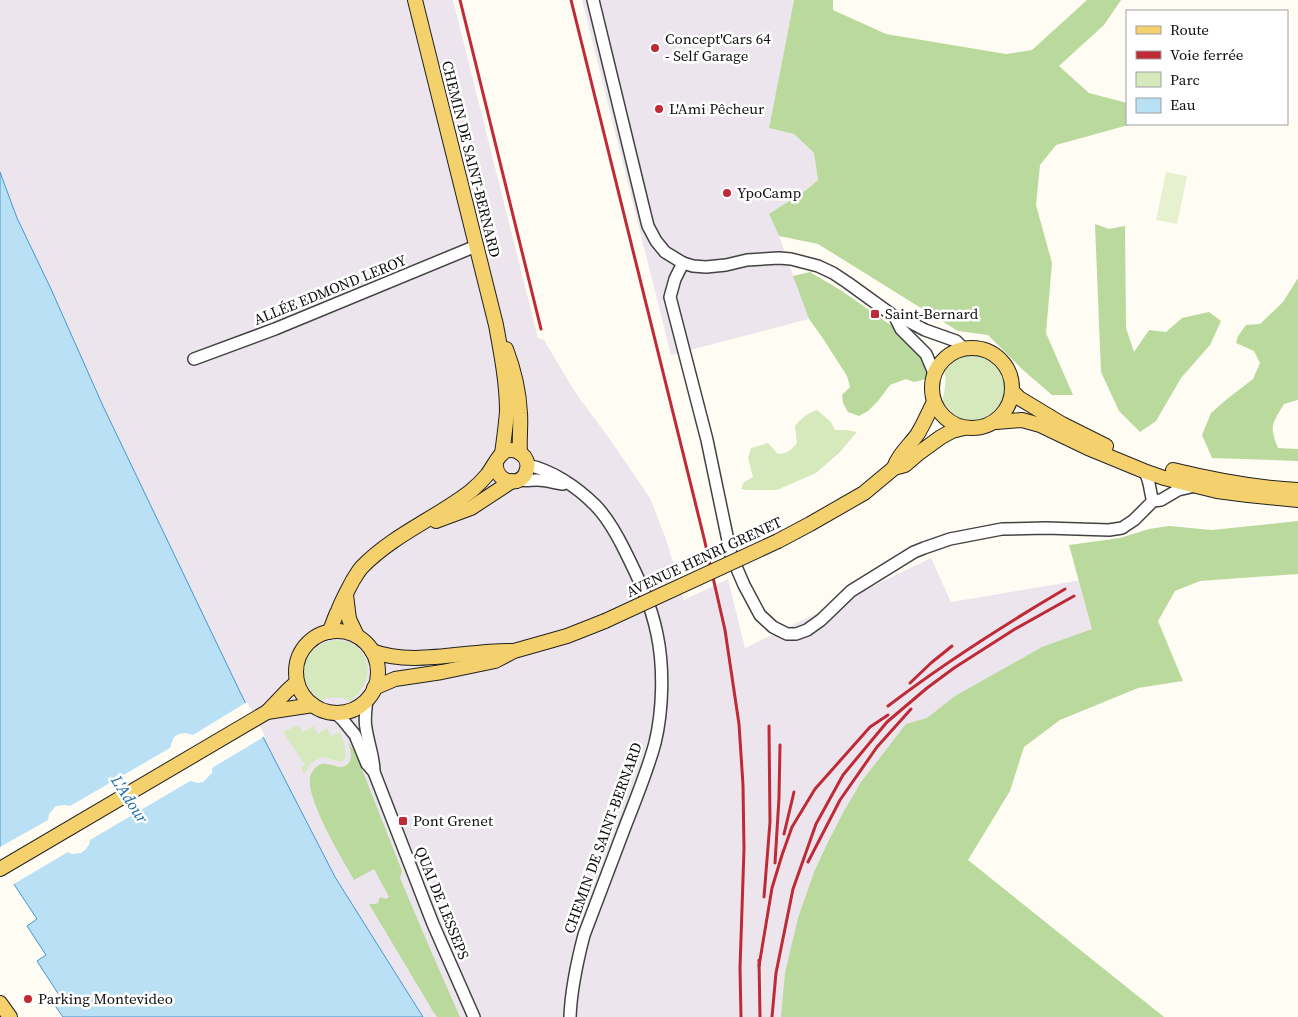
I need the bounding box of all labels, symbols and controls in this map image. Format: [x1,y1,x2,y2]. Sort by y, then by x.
legend [1126,10,1288,125]
text: Route [1170,19,1209,40]
place label: Concept'Cars 64 - Self Garage [665,28,771,66]
marker: Concept'Cars 64 - Self Garage [649,42,661,54]
text: Voie ferrée [1170,44,1244,65]
street label: CHEMIN DE SAINT-BERNARD [437,58,506,259]
text: Parc [1170,69,1200,90]
text: Eau [1170,94,1196,115]
place label: L'Ami Pêcheur [669,98,765,119]
marker: L'Ami Pêcheur [653,103,665,115]
place label: YpoCamp [737,182,801,203]
marker: YpoCamp [721,187,733,199]
street label: ALLÉE EDMOND LEROY [250,249,410,330]
place label: Saint-Bernard [885,303,979,324]
marker: Saint-Bernard [869,308,881,320]
street label: AVENUE HENRI GRENET [622,511,785,602]
street label: CHEMIN DE SAINT-BERNARD [558,739,647,936]
water label: L'Adour [106,770,154,828]
place label: Pont Grenet [413,810,493,831]
marker: Pont Grenet [397,815,409,827]
street label: QUAI DE LESSEPS [410,843,475,963]
place label: Parking Montevideo [38,988,173,1009]
marker: Parking Montevideo [22,993,34,1005]

